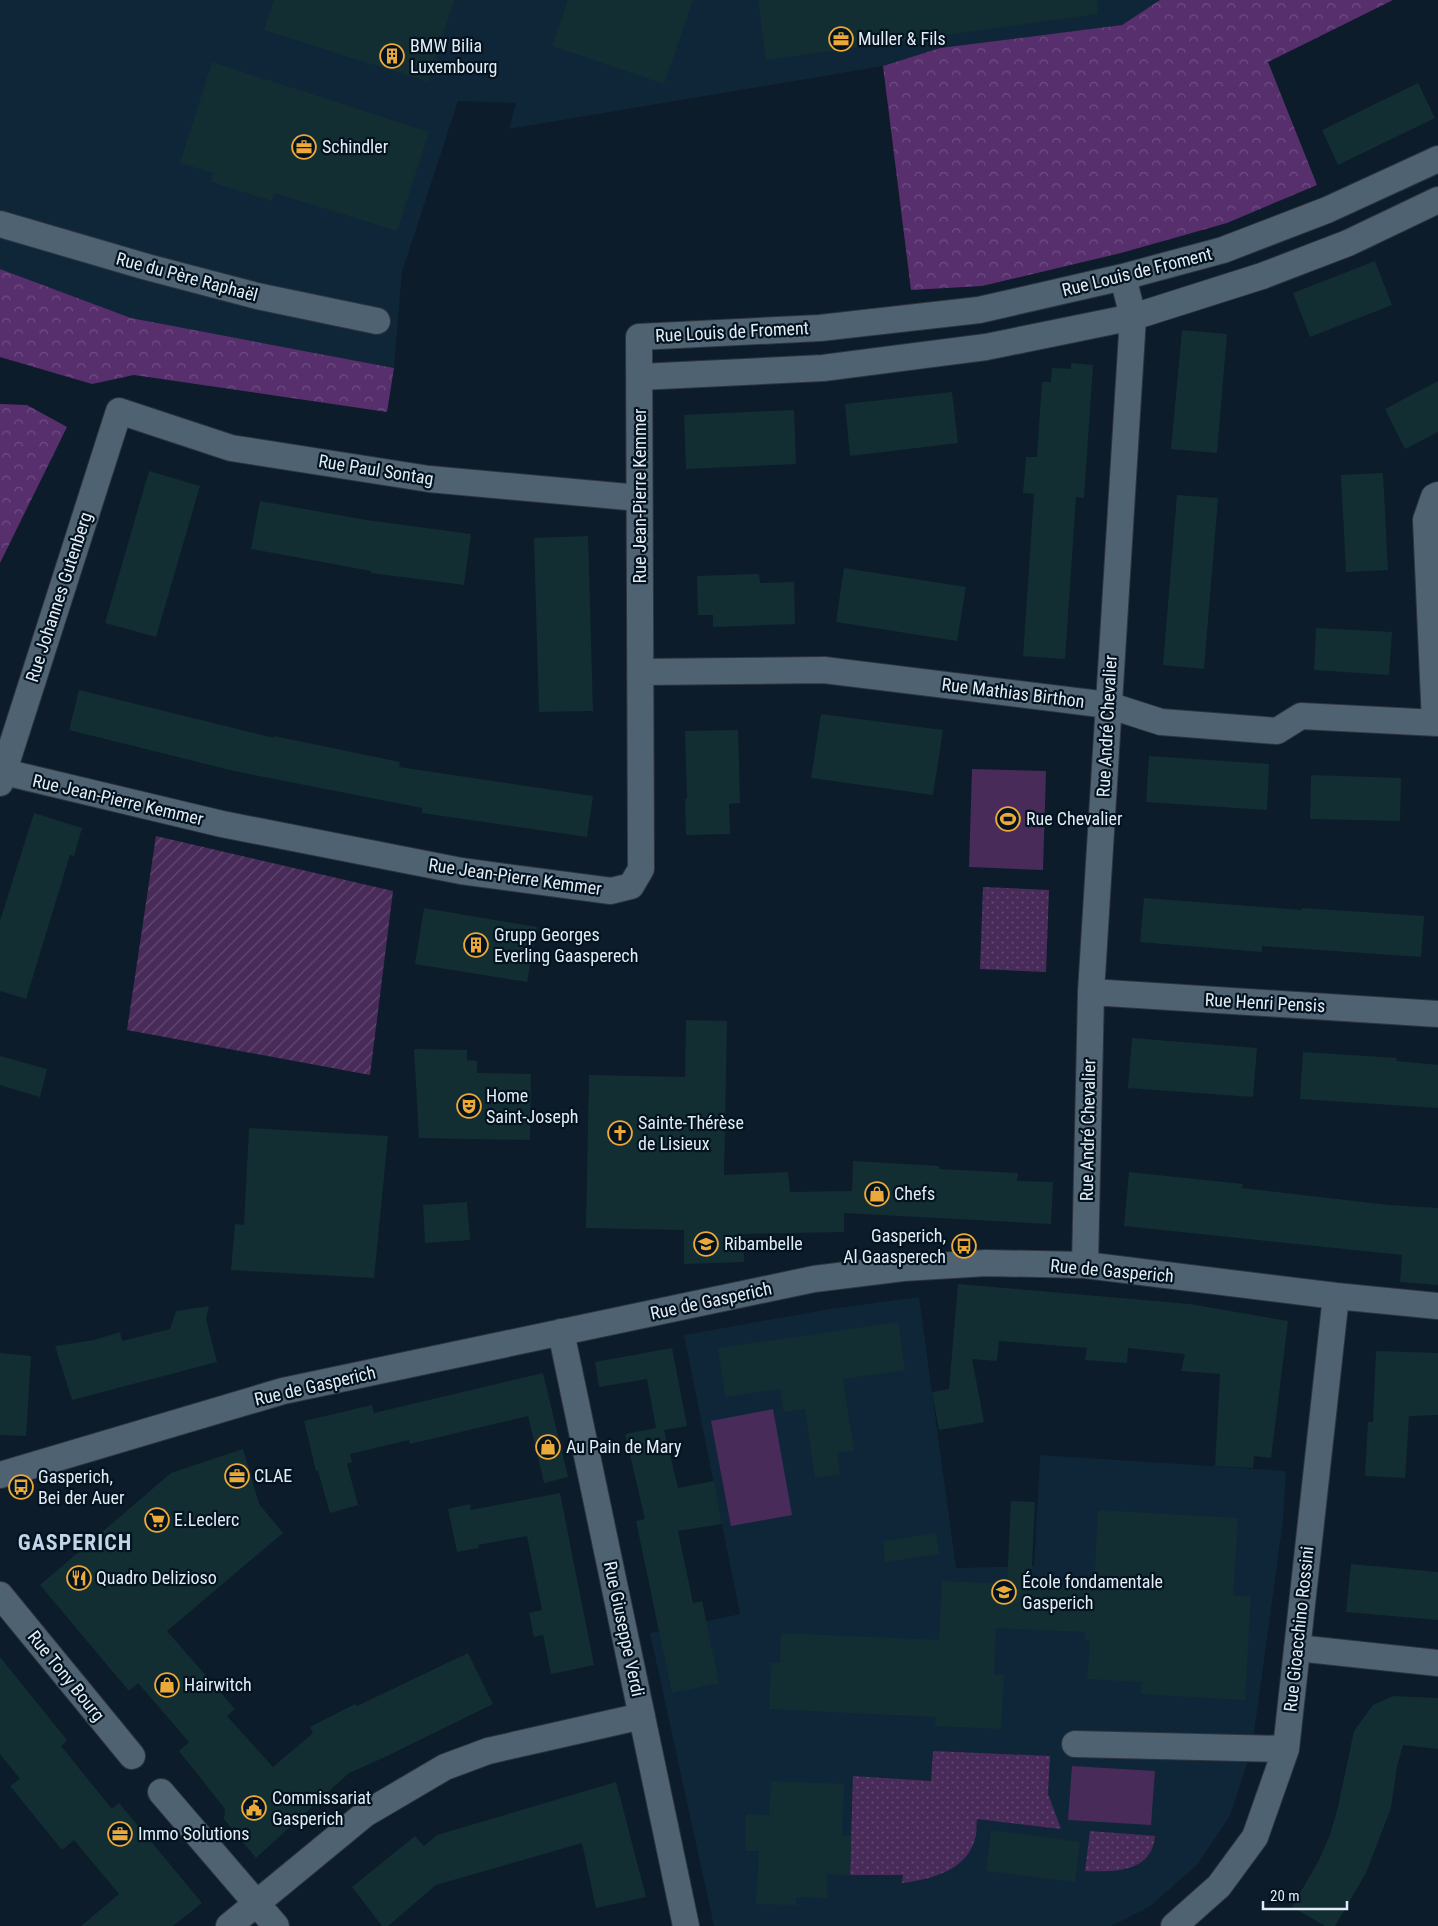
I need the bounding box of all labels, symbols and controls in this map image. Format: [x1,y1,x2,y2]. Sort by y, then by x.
office icon: Muller & Fils [828,26,854,52]
place label: Muller & Fils [858,28,946,49]
place label: BMW Bilia Luxembourg [410,35,497,77]
building icon: BMW Bilia Luxembourg [379,43,405,69]
office icon: Schindler [291,134,317,160]
place label: Schindler [322,136,389,157]
street label: Rue Louis de Froment [1060,243,1214,300]
street label: Rue du Père Raphaël [114,248,260,306]
street label: Rue Louis de Froment [655,317,809,346]
street label: Rue Jean-Pierre Kemmer [629,408,650,583]
street label: Rue Paul Sontag [317,450,435,489]
street label: Rue Johannes Gutenberg [21,509,96,684]
street label: Rue André Chevalier [1092,654,1121,798]
street label: Rue Mathias Birthon [940,673,1086,712]
street label: Rue Jean-Pierre Kemmer [31,770,206,830]
sports icon: Rue Chevalier [995,806,1021,832]
place label: Rue Chevalier [1026,808,1123,829]
street label: Rue Jean-Pierre Kemmer [427,854,604,899]
place label: Grupp Georges Everling Gaasperech [494,924,638,966]
building icon: Grupp Georges Everling Gaasperech [463,932,489,958]
street label: Rue Henri Pensis [1204,989,1326,1016]
street label: Rue André Chevalier [1076,1058,1099,1201]
place label: Home Saint-Joseph [486,1085,579,1127]
theatre icon: Home Saint-Joseph [456,1093,482,1119]
place label: Sainte-Thérèse de Lisieux [638,1112,744,1154]
church icon: Sainte-Thérèse de Lisieux [607,1120,633,1146]
shop icon: Chefs [864,1181,890,1207]
place label: Chefs [894,1183,935,1204]
place label: Gasperich, Al Gaasperech [843,1225,946,1267]
school or university icon: Ribambelle [693,1231,719,1257]
place label: Ribambelle [724,1233,803,1254]
bus stop icon: Gasperich, Al Gaasperech [951,1233,977,1259]
street label: Rue de Gasperich [1049,1255,1175,1286]
street label: Rue de Gasperich [648,1277,774,1324]
street label: Rue de Gasperich [252,1361,378,1410]
shop icon: Au Pain de Mary [535,1434,561,1460]
place label: Au Pain de Mary [566,1436,682,1457]
office icon: CLAE [224,1463,250,1489]
place label: CLAE [254,1465,292,1486]
place label: Gasperich, Bei der Auer [38,1466,125,1508]
bus stop icon: Gasperich, Bei der Auer [8,1474,34,1500]
supermarket icon: E.Leclerc [144,1507,170,1533]
place label: E.Leclerc [174,1509,239,1530]
district label: GASPERICH [18,1530,132,1555]
street label: Rue Gioacchino Rossini [1279,1545,1318,1713]
street label: Rue Giuseppe Verdi [600,1559,649,1698]
restaurant icon: Quadro Delizioso [66,1565,92,1591]
place label: Quadro Delizioso [96,1567,217,1588]
place label: École fondamentale Gasperich [1022,1571,1163,1613]
school or university icon: École fondamentale Gasperich [991,1579,1017,1605]
street label: Rue Tony Bourg [24,1626,109,1725]
shop icon: Hairwitch [154,1672,180,1698]
place label: Hairwitch [184,1674,252,1695]
place label: Commissariat Gasperich [272,1787,371,1829]
public building icon: Commissariat Gasperich [241,1795,267,1821]
office icon: Immo Solutions [107,1821,133,1847]
place label: Immo Solutions [138,1823,249,1844]
scale bar [1263,1878,1347,1910]
text: 20 m [1270,1887,1300,1905]

